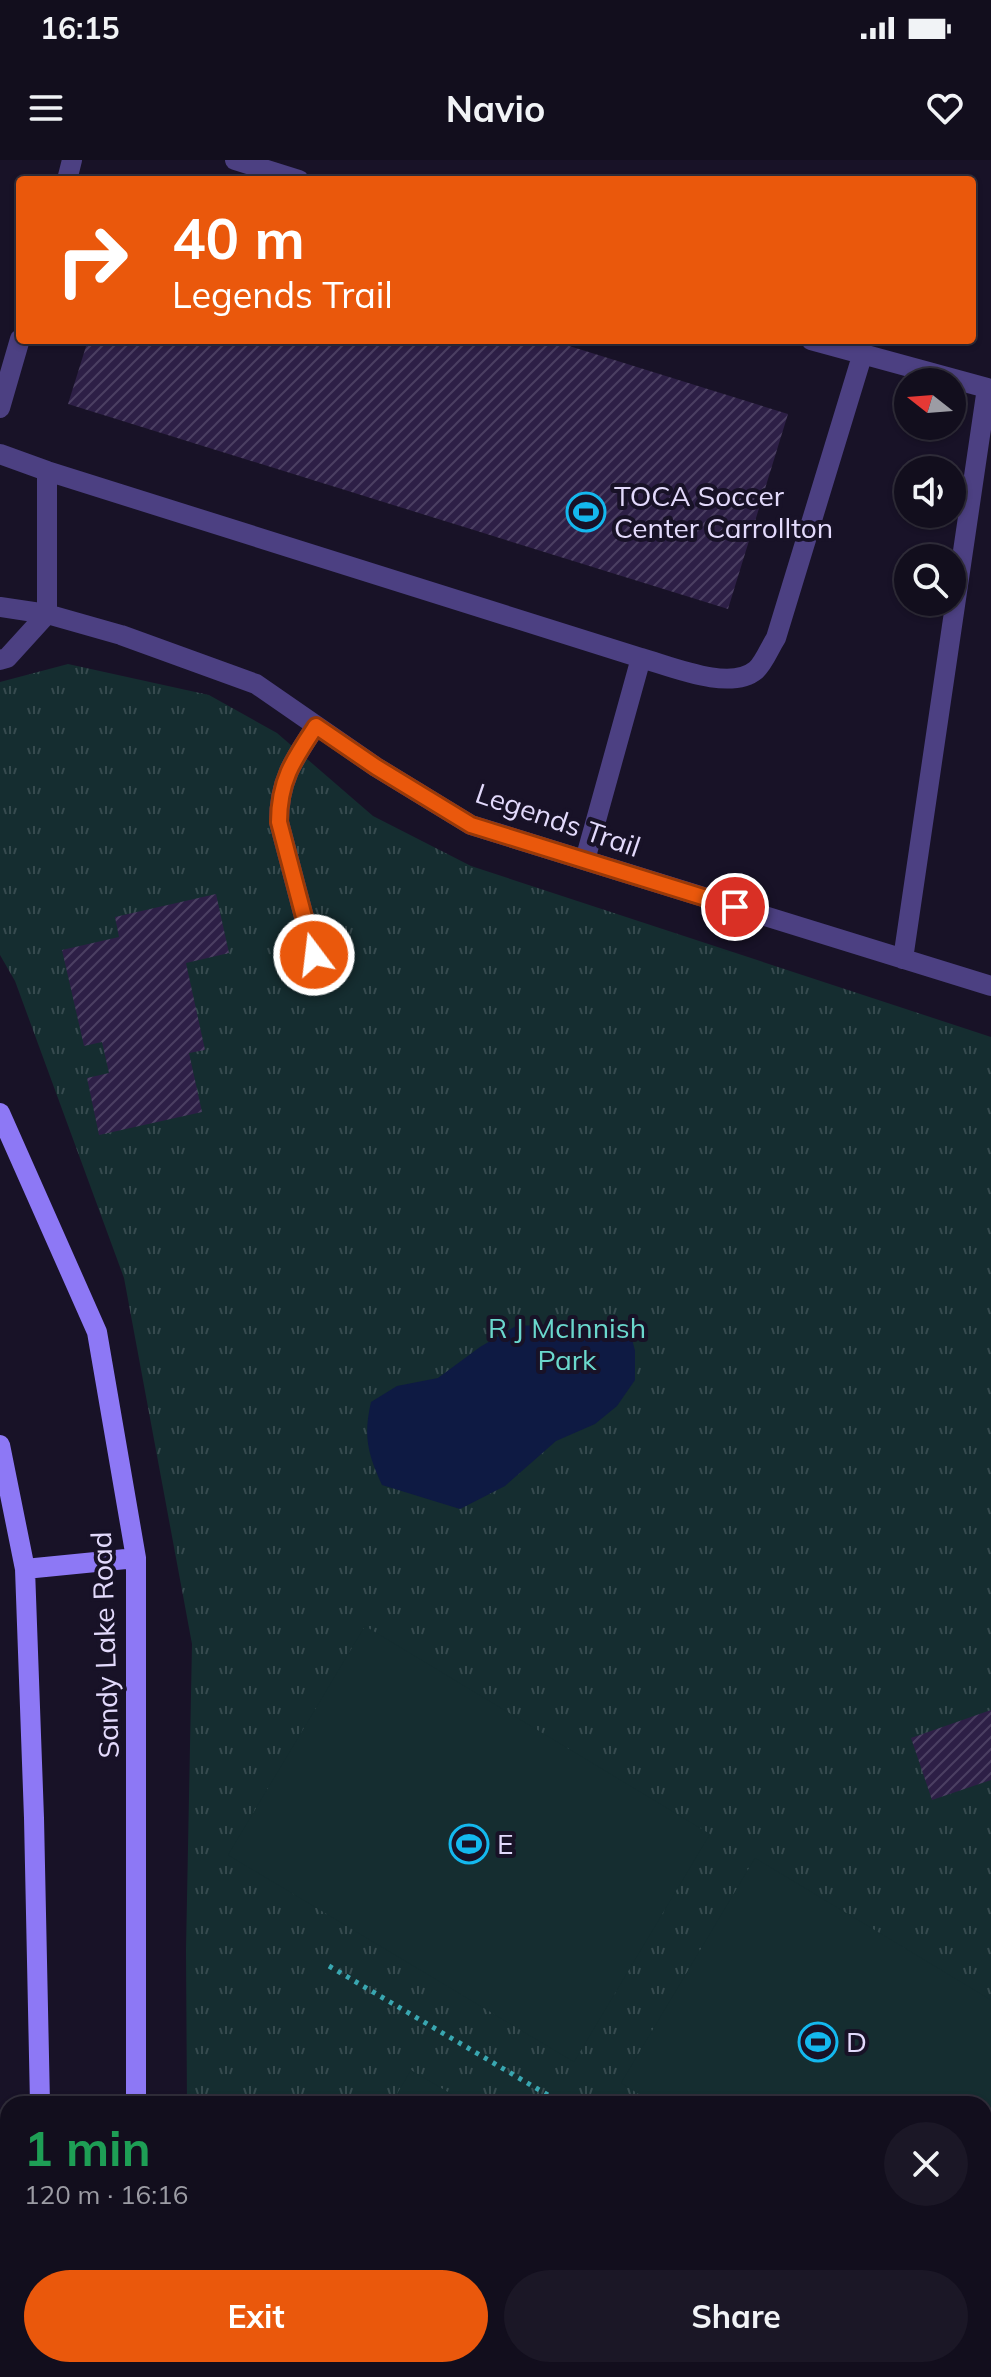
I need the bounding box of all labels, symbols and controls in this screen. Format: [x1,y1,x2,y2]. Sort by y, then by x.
text: 16:15 [40,9,119,47]
icon: menu [24,86,68,130]
text: Navio [446,86,545,131]
icon: heart [923,86,967,130]
text: 40 m [172,203,305,273]
icon: right [40,208,144,312]
text: Legends Trail [172,272,393,317]
north arrow [894,368,966,440]
map controls [894,368,966,616]
button: sound [894,456,966,528]
place label: TOCA Soccer Center Carrollton [614,478,833,545]
sports icon: TOCA Soccer Center Carrollton [565,491,607,533]
button: search [894,544,966,616]
street label: Legends Trail [471,775,645,864]
pin [701,873,769,941]
icon: arrive [713,885,757,929]
position arrow [272,913,356,997]
park label: R J McInnish Park [488,1310,646,1377]
street label: Sandy Lake Road [83,1531,126,1759]
sports icon: E [448,1823,490,1865]
place label: E [497,1826,513,1861]
sports icon: D [797,2021,839,2063]
place label: D [846,2024,867,2059]
text: 1 min [24,2118,151,2178]
button: close [884,2122,968,2206]
text: 120 m · 16:16 [24,2178,188,2211]
button: Exit [24,2270,488,2362]
button: Share [504,2270,968,2362]

